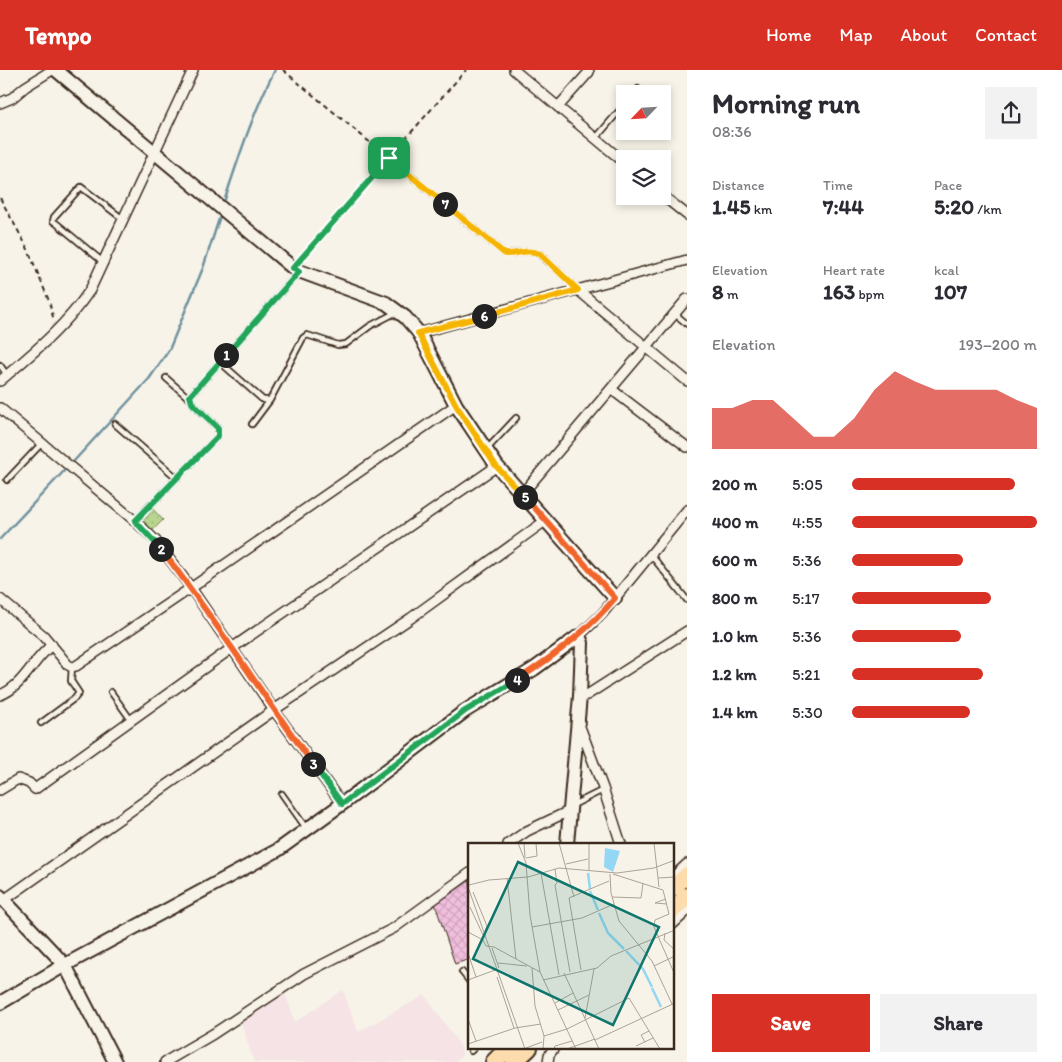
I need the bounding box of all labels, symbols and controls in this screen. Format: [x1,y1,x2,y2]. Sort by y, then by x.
text: Tempo [25,21,92,50]
text: Home [766,24,812,46]
text: Map [840,24,873,46]
text: About [901,24,947,46]
text: Contact [975,24,1037,46]
north arrow [616,85,671,140]
map controls [616,85,671,205]
text: Morning run [712,86,860,120]
button: share [985,87,1037,139]
text: 08:36 [712,122,752,141]
pin [368,137,410,179]
icon: arrive [375,144,403,172]
button: layers [616,150,671,205]
text: Distance [712,177,764,194]
text: Time [823,177,853,194]
text: Pace [934,177,962,194]
pin: 7 [432,192,458,216]
text: 1.45 [712,194,751,219]
text: 7:44 [823,194,864,219]
text: 5:20 [934,194,974,219]
text: 7 [442,196,449,213]
text: km [751,201,772,218]
text: /km [974,201,1002,218]
text: Elevation [712,262,768,279]
text: Heart rate [823,262,885,279]
text: kcal [934,262,959,279]
text: 8 [712,279,724,304]
text: 163 [823,279,855,304]
text: 107 [934,279,967,304]
text: m [724,286,738,303]
text: bpm [855,286,884,303]
pin: 6 [472,304,496,328]
text: 6 [481,308,488,325]
text: Elevation [712,335,776,354]
text: 193–200 m [958,335,1037,354]
pin: 1 [214,342,238,368]
text: 1 [223,347,230,364]
text: 200 m [712,475,757,494]
text: 5:05 [792,475,823,494]
pin: 5 [512,484,538,510]
text: 5 [522,489,529,506]
text: 400 m [712,513,758,532]
text: 4:55 [792,513,822,532]
pin: 2 [148,536,174,562]
text: 2 [158,541,165,558]
text: 600 m [712,551,757,570]
text: 5:36 [792,551,822,570]
text: 800 m [712,589,758,608]
text: 5:17 [792,589,820,608]
text: 1.0 km [712,627,758,646]
text: 5:36 [792,627,822,646]
text: 1.2 km [712,665,757,684]
text: 5:21 [792,665,820,684]
pin: 4 [504,668,530,692]
text: 4 [513,672,522,689]
text: 1.4 km [712,703,758,722]
text: 5:30 [792,703,823,722]
pin: 3 [300,752,326,776]
text: 3 [310,756,317,773]
inset map [468,843,674,1050]
button: Save [712,994,870,1052]
button: Share [880,994,1037,1052]

